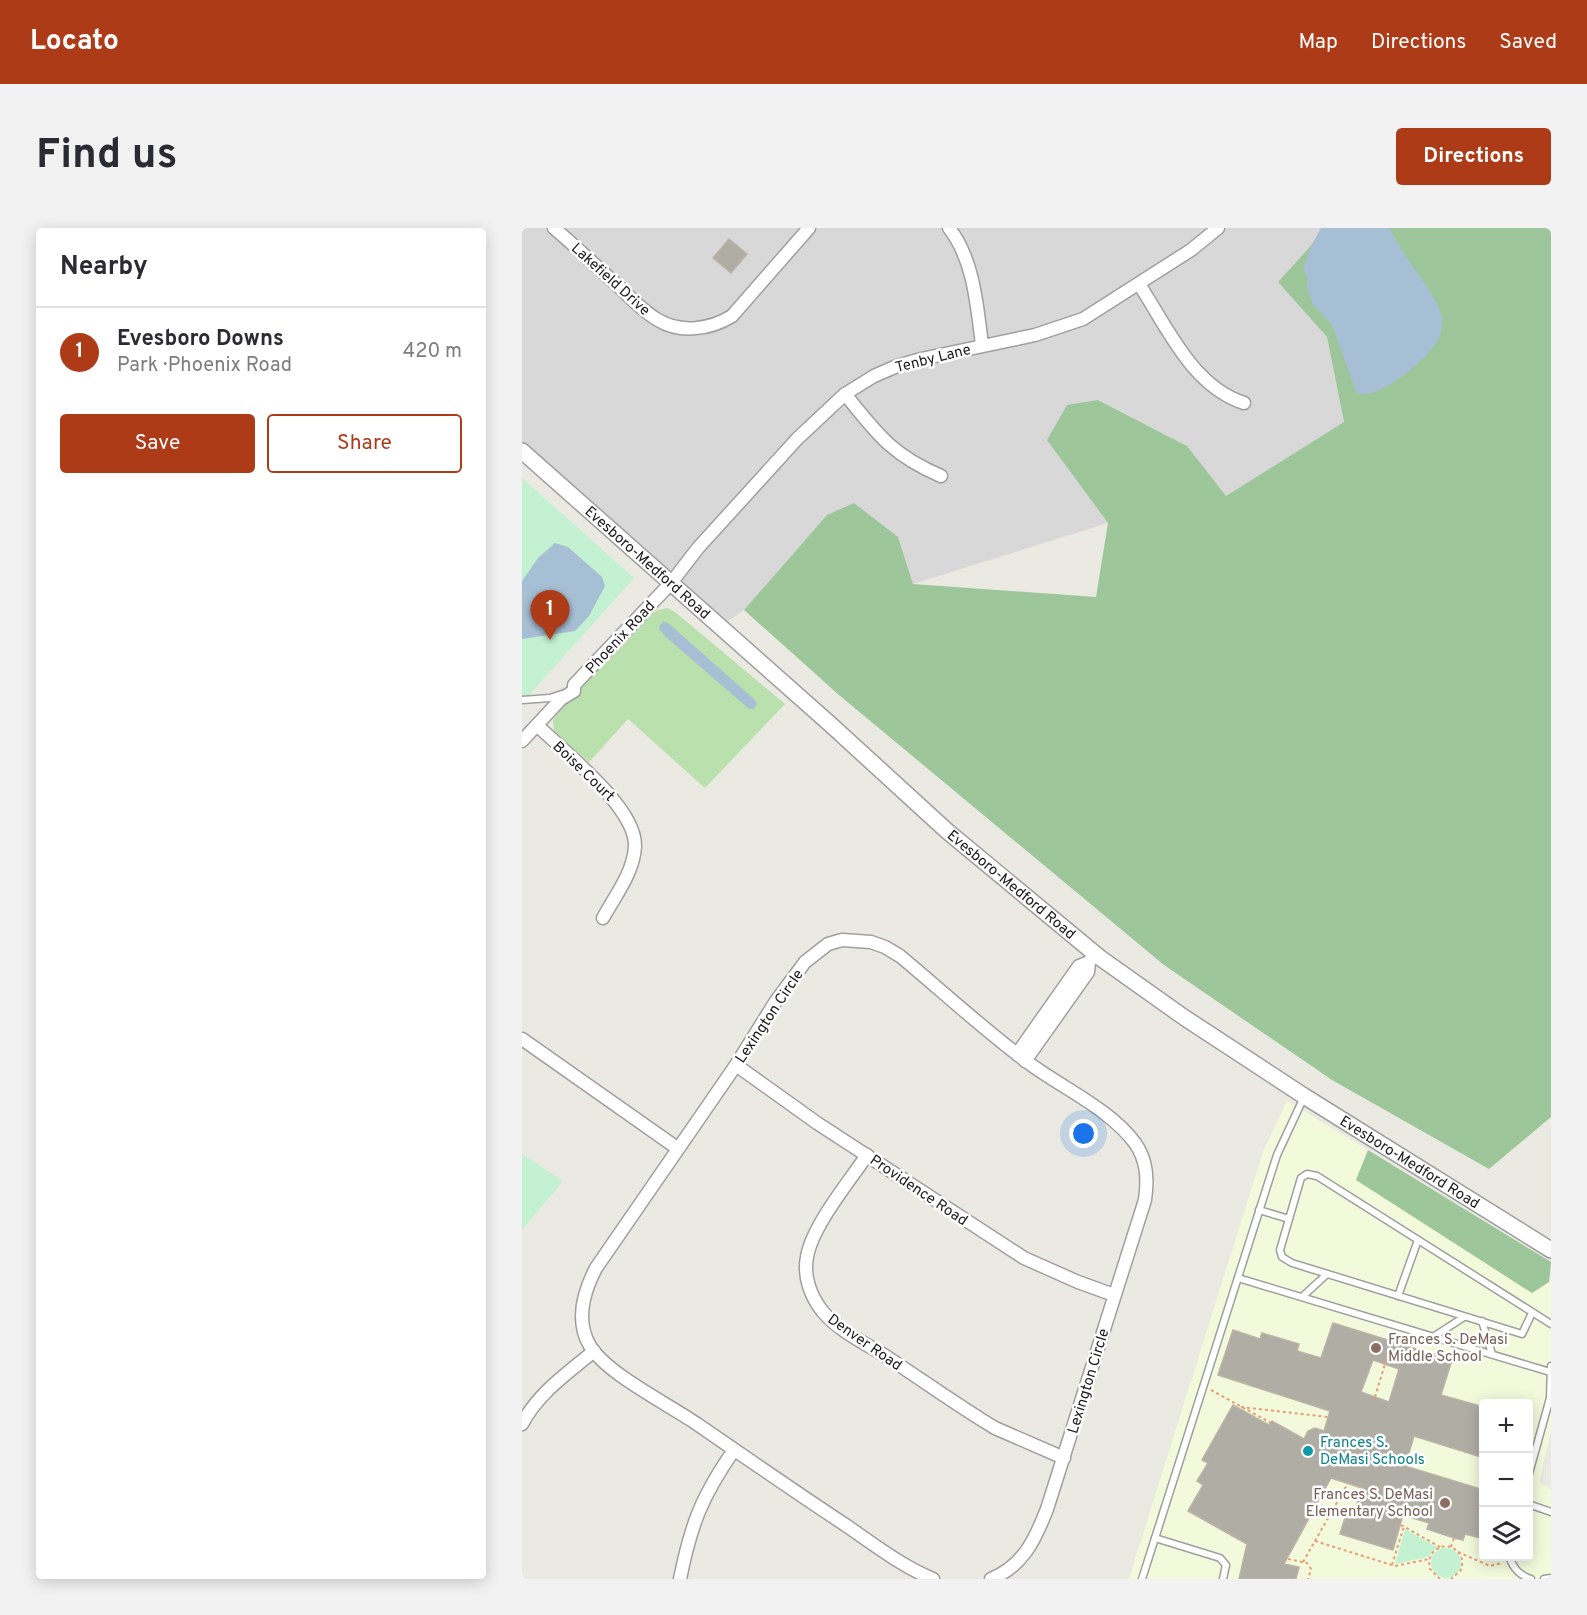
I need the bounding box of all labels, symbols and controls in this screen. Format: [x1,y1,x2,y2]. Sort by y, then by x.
text: Locato [30,24,119,60]
text: Map [1298,29,1338,56]
text: Directions [1371,29,1466,56]
text: Saved [1499,29,1557,56]
button: Directions [1396,128,1551,185]
text: Find us [36,130,177,183]
street label: Lakefield Drive [567,240,653,321]
text: Nearby [60,251,148,284]
text: Evesboro Downs [117,326,284,353]
text: 1 [76,339,84,365]
text: 420 m [403,339,462,365]
street label: Tenby Lane [894,341,973,378]
text: Park · Phoenix Road [117,353,292,379]
button: Save [60,414,255,473]
button: Share [267,414,462,473]
street label: Evesboro-Medford Road [580,503,713,624]
pin: 1 [531,590,570,640]
street label: Phoenix Road [582,597,660,679]
street label: Boise Court [548,738,618,806]
street label: Evesboro-Medford Road [942,827,1079,945]
street label: Lexington Circle [732,966,809,1067]
street label: Evesboro-Medford Road [1335,1112,1483,1214]
your location [1069,1119,1098,1148]
street label: Providence Road [866,1152,971,1231]
street label: Denver Road [823,1311,905,1376]
street label: Lexington Circle [1064,1327,1114,1436]
place label: Frances S. DeMasi Middle School [1388,1331,1508,1367]
marker: Frances S. DeMasi Middle School [1369,1341,1383,1355]
map controls [1479,1399,1533,1561]
button: + [1479,1399,1533,1453]
place label: Frances S. DeMasi Schools [1320,1434,1425,1470]
marker: Frances S. DeMasi Schools [1301,1444,1315,1458]
button: − [1479,1453,1533,1507]
place label: Frances S. DeMasi Elementary School [1306,1486,1433,1522]
marker: Frances S. DeMasi Elementary School [1438,1496,1452,1510]
button: layers [1479,1507,1533,1561]

